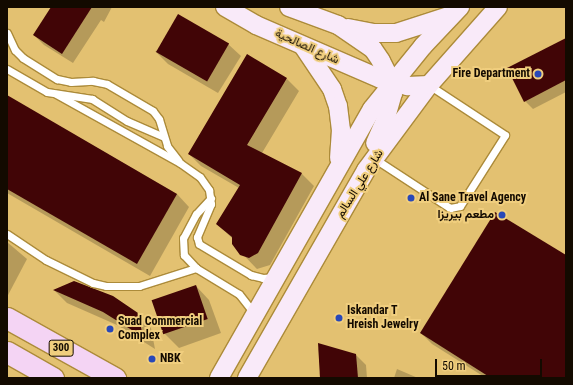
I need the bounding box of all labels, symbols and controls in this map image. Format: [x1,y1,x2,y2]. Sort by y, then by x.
street label: شارع الصالحية [273,26,341,68]
place label: Fire Department [453,67,530,81]
marker: Fire Department [533,69,543,79]
street label: شارع علي السالم [333,147,387,221]
place label: Al Sane Travel Agency [419,191,527,205]
marker: Al Sane Travel Agency [406,193,416,203]
place label: مطعم بيريزا [438,208,494,222]
marker: مطعم بيريزا [497,210,507,220]
place label: Iskandar T Hreish Jewelry [347,304,419,332]
marker: Iskandar T Hreish Jewelry [334,313,344,323]
place label: Suad Commercial Complex [118,315,202,343]
marker: Suad Commercial Complex [105,324,115,334]
road number: 300 [48,339,74,357]
scale bar [437,351,544,377]
place label: NBK [160,352,181,366]
marker: NBK [147,354,157,364]
text: 50 m [442,359,466,373]

